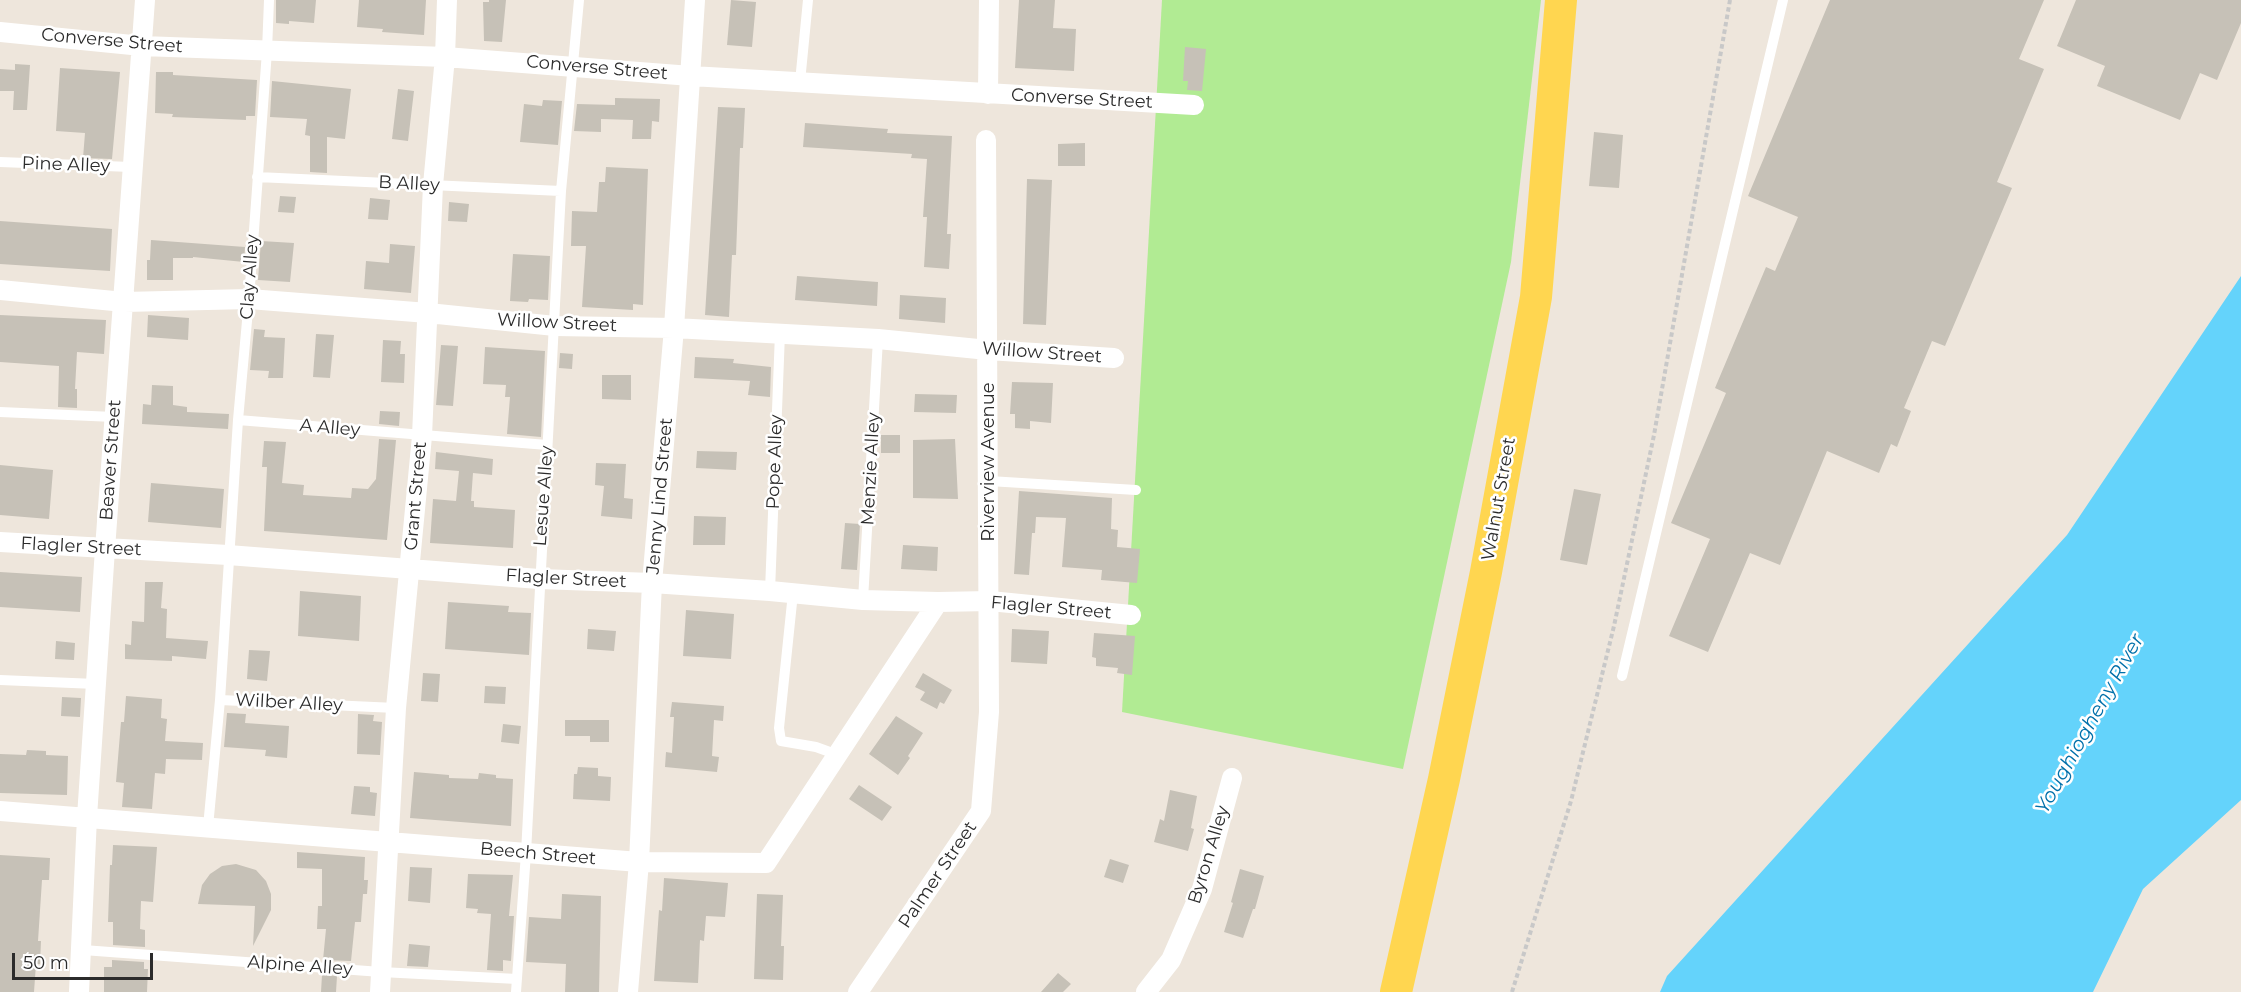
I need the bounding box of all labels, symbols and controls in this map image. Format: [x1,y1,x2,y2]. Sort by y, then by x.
street label: Converse Street [40,24,184,58]
street label: Converse Street [525,51,669,85]
street label: Converse Street [1011,85,1153,113]
street label: Pine Alley [21,153,111,177]
street label: B Alley [378,172,440,196]
street label: Clay Alley [236,234,264,320]
street label: Willow Street [496,309,618,337]
street label: Willow Street [981,338,1103,368]
street label: Riverview Avenue [978,382,1000,542]
street label: Beaver Street [96,399,126,521]
street label: Menzie Alley [857,412,885,526]
street label: Pope Alley [763,414,787,510]
street label: A Alley [299,415,361,441]
street label: Jenny Lind Street [642,417,678,575]
street label: Walnut Street [1477,435,1521,563]
street label: Grant Street [400,440,432,552]
street label: Lesue Alley [530,445,558,547]
street label: Flagler Street [20,533,142,561]
street label: Flagler Street [505,565,627,593]
street label: Flagler Street [990,592,1112,624]
water label: Youghiogheny River [2031,630,2149,818]
street label: Wilber Alley [235,689,343,717]
street label: Byron Alley [1184,803,1234,907]
street label: Palmer Street [894,817,982,933]
street label: Beech Street [479,838,597,870]
scale bar [15,941,156,979]
text: 50 m [23,952,69,974]
street label: Alpine Alley [247,952,353,980]

